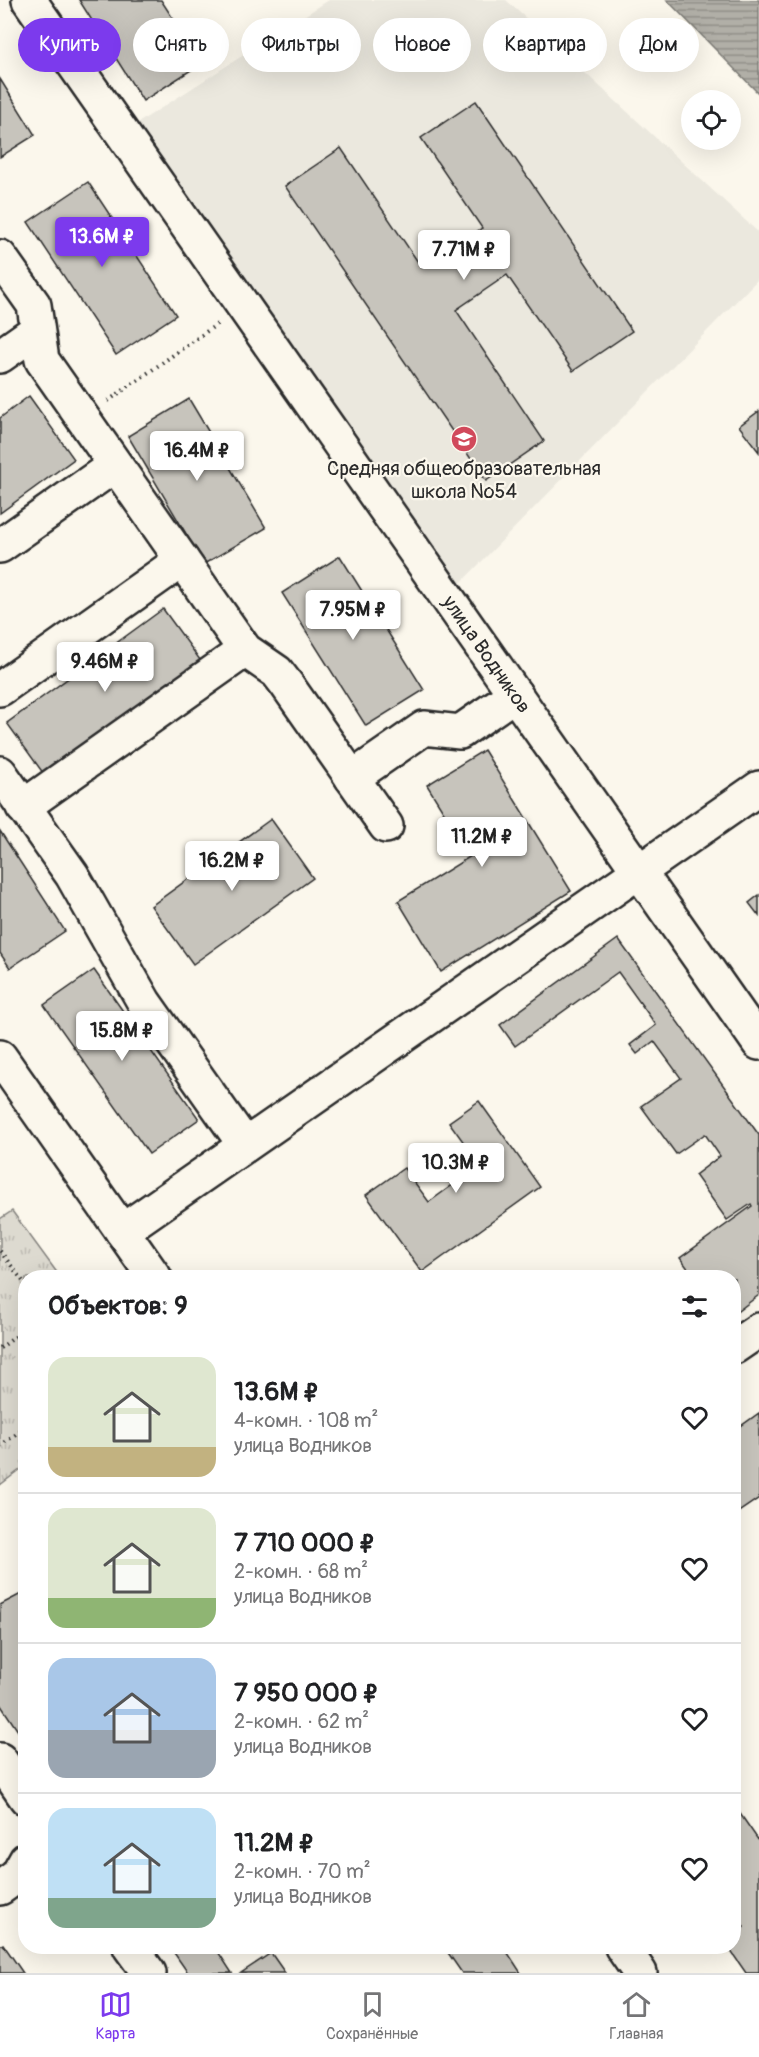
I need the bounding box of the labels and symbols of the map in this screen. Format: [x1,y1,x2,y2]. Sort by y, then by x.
pin: 13.6M ₽ [47,217,157,268]
pin: 7.71M ₽ [409,230,519,281]
school or university icon: Средняя общеобразовательная школа №54 [449,424,479,454]
pin: 16.4M ₽ [142,431,252,482]
place label: Средняя общеобразовательная школа №54 [327,456,601,504]
pin: 7.95M ₽ [298,590,408,641]
street label: улица Водников [436,590,536,718]
pin: 9.46M ₽ [50,642,160,693]
pin: 11.2M ₽ [427,817,537,868]
pin: 16.2M ₽ [177,841,287,892]
pin: 15.8M ₽ [67,1011,177,1062]
pin: 10.3M ₽ [401,1143,511,1194]

